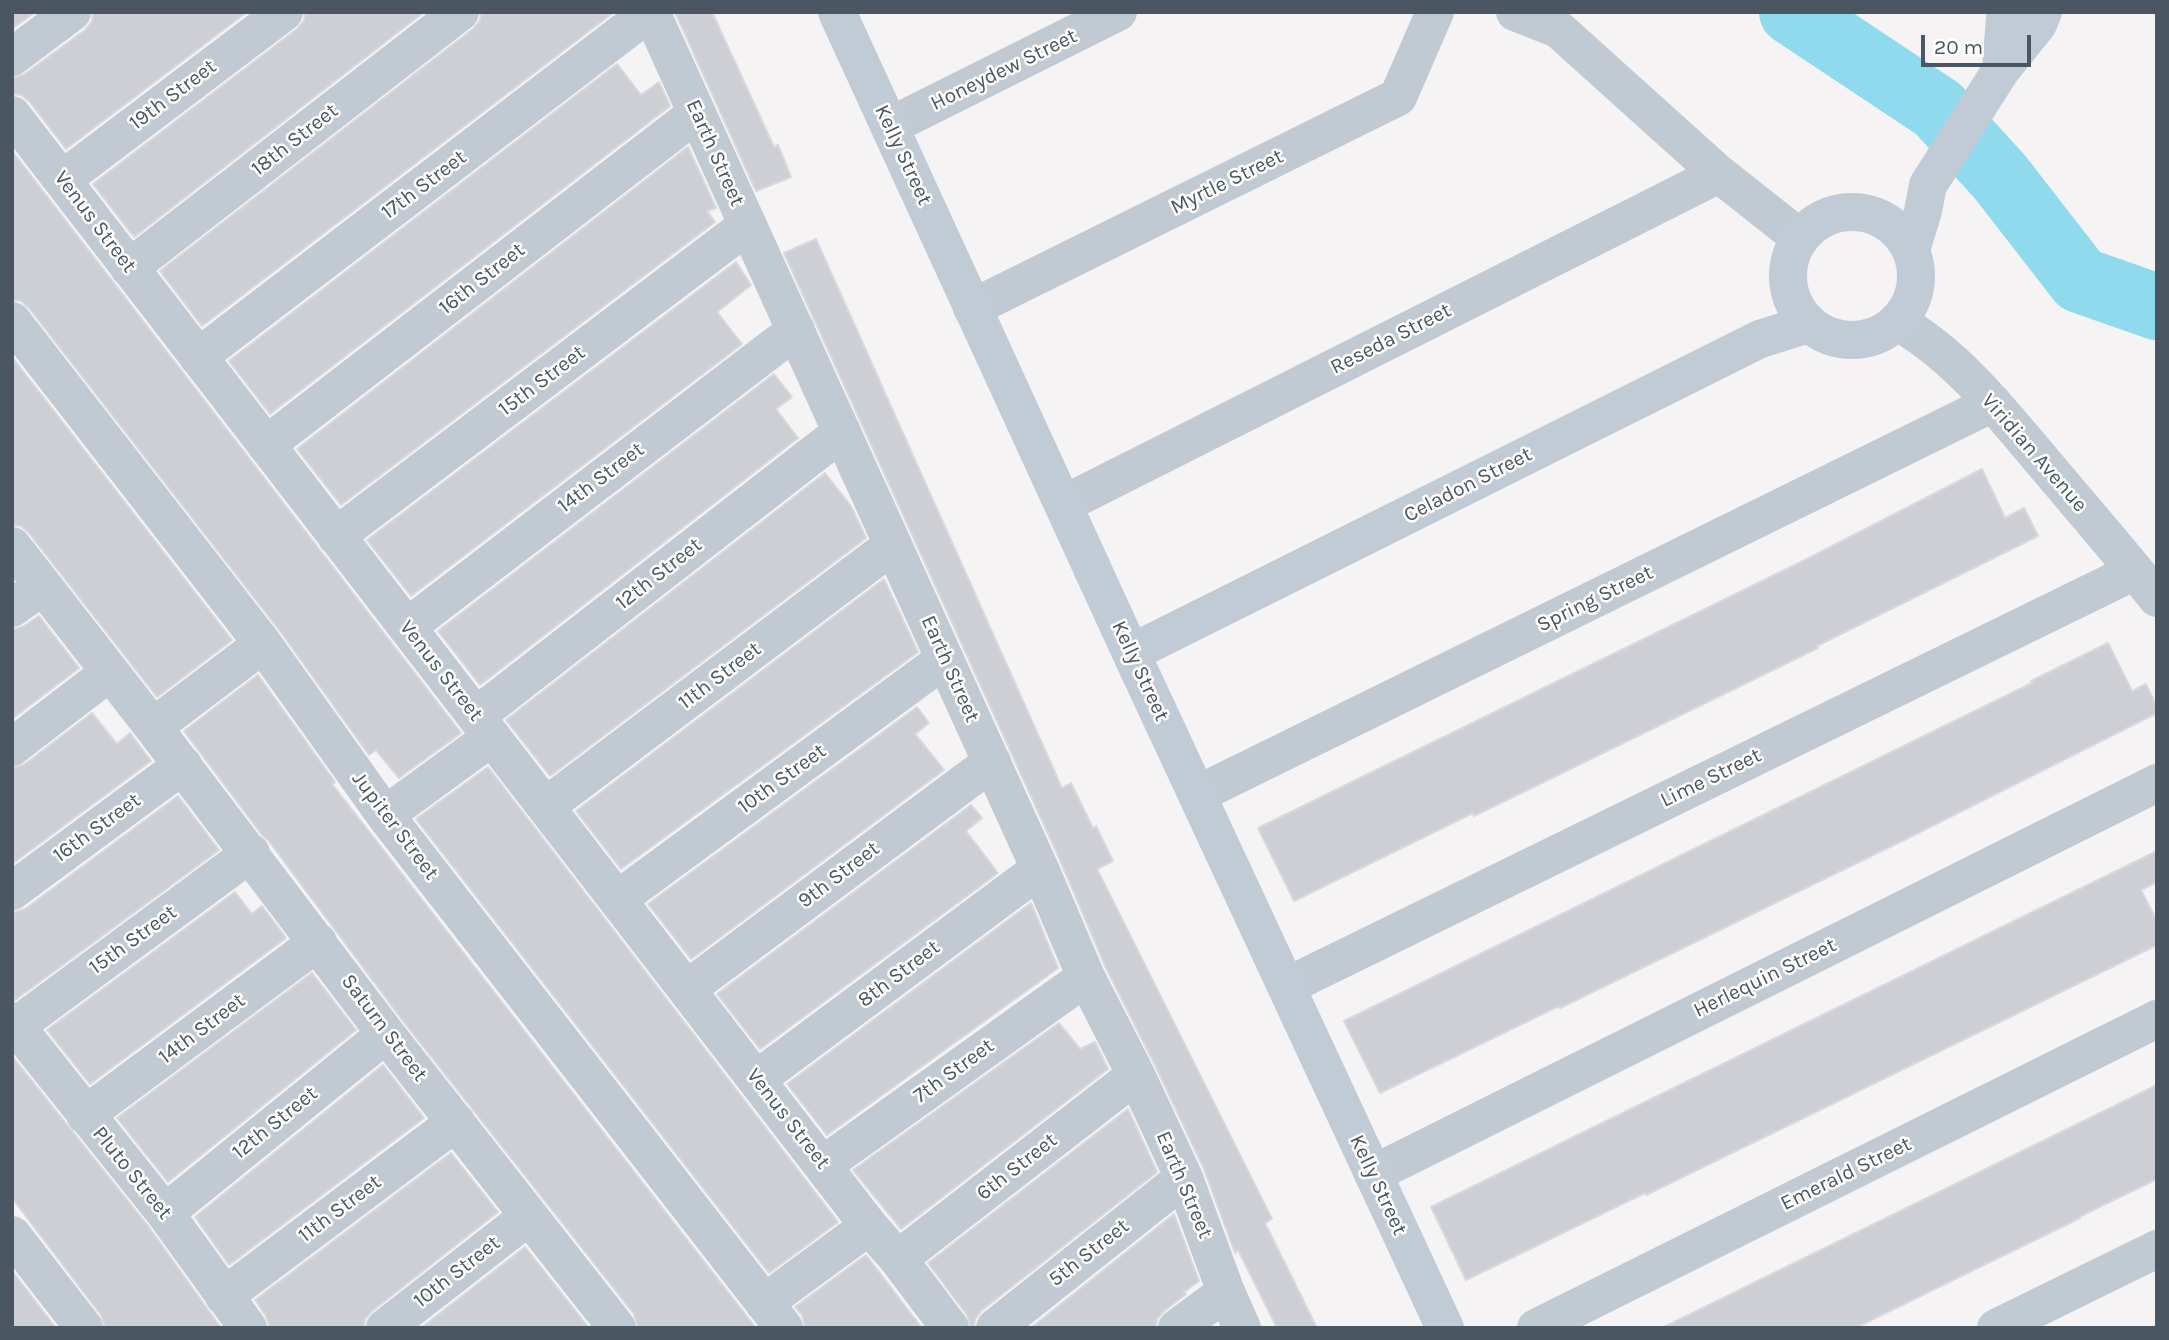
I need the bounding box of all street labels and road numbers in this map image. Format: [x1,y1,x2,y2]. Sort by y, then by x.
street label: Honeydew Street [927,24,1081,116]
street label: 19th Street [125,54,221,136]
street label: Earth Street [680,96,750,210]
street label: 18th Street [247,98,343,182]
street label: Kelly Street [869,101,937,209]
street label: Myrtle Street [1166,144,1288,220]
street label: 17th Street [376,145,472,225]
street label: Venus Street [49,166,141,278]
street label: 16th Street [434,238,530,320]
street label: Reseda Street [1326,298,1456,380]
street label: 15th Street [494,340,590,422]
street label: Viridian Avenue [1976,389,2092,517]
street label: 14th Street [553,437,649,519]
street label: Celadon Street [1400,442,1536,528]
street label: 12th Street [611,533,707,615]
street label: Spring Street [1533,560,1657,638]
street label: Earth Street [915,612,985,726]
street label: Venus Street [394,616,488,726]
street label: Kelly Street [1106,617,1174,725]
street label: 11th Street [674,637,766,715]
street label: 10th Street [733,739,831,819]
street label: Lime Street [1656,743,1766,813]
street label: Jupiter Street [346,767,444,885]
street label: 16th Street [48,788,146,868]
street label: 9th Street [793,836,885,914]
street label: 15th Street [84,900,182,980]
street label: Herlequin Street [1690,933,1840,1023]
street label: 8th Street [853,935,945,1013]
street label: Saturn Street [335,969,433,1087]
street label: 14th Street [154,988,250,1070]
street label: 7th Street [909,1033,999,1109]
street label: Venus Street [741,1064,835,1174]
street label: 12th Street [227,1081,323,1165]
street label: Pluto Street [87,1121,177,1225]
street label: 6th Street [972,1128,1062,1206]
street label: Earth Street [1150,1128,1218,1242]
street label: Kelly Street [1344,1131,1412,1239]
street label: Emerald Street [1777,1131,1915,1217]
street label: 11th Street [294,1170,386,1248]
street label: 5th Street [1044,1214,1134,1292]
street label: 10th Street [409,1230,505,1314]

